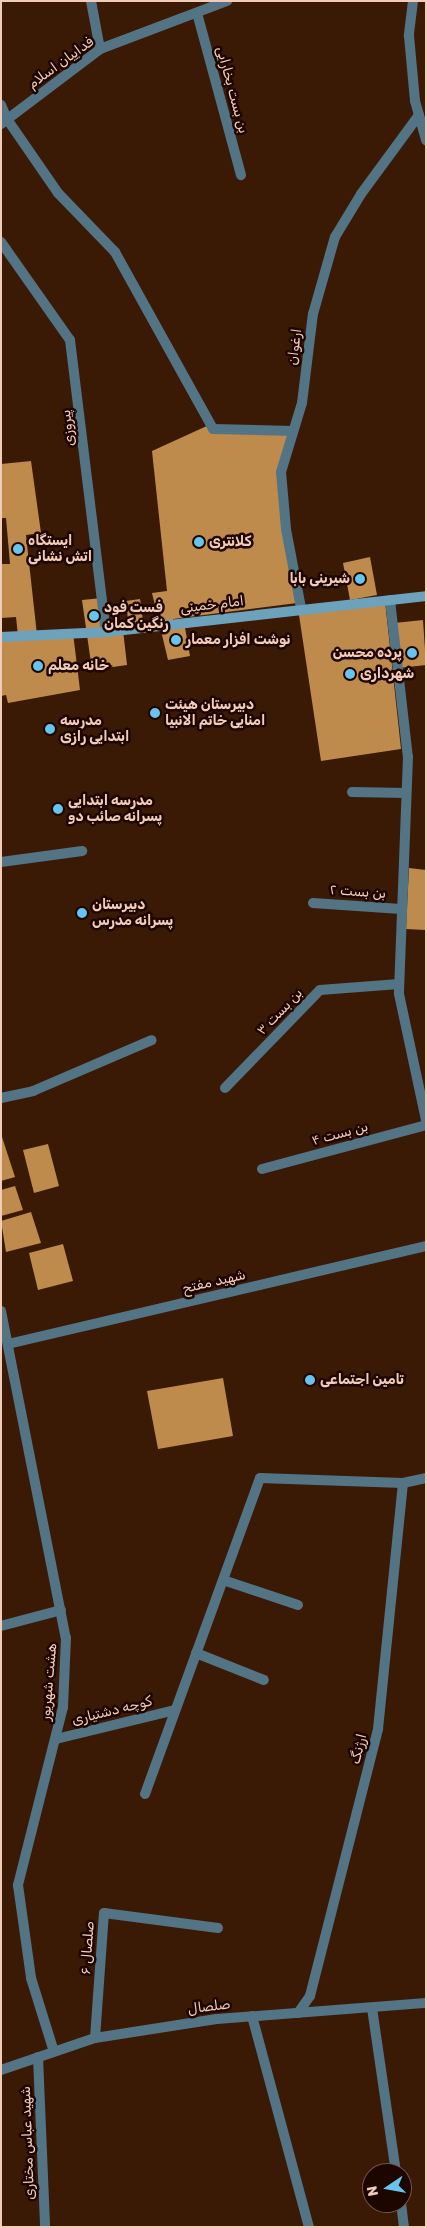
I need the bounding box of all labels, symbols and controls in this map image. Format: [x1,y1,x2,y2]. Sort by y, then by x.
street label: فداییان اسلام [25,34,97,92]
street label: بن بست بخارایی [212,45,252,135]
street label: ارغوان [284,328,306,366]
street label: پیروزی [57,409,79,447]
place label: ایستگاه اتش نشانی [28,533,92,566]
place label: کلانتری [209,534,252,550]
marker: کلانتری [193,536,205,548]
marker: ایستگاه اتش نشانی [12,543,24,555]
place label: شیرینی بابا [289,571,350,587]
marker: شیرینی بابا [354,573,366,585]
street label: امام خمینی [179,593,245,617]
place label: فست فود رنگین کمان [104,600,169,632]
marker: فست فود رنگین کمان [88,610,100,622]
place label: نوشت افزار معمار [186,632,290,648]
marker: نوشت افزار معمار [170,634,182,646]
place label: پرده محسن [333,645,402,661]
marker: پرده محسن [406,647,418,659]
place label: خانه معلم [48,658,109,674]
marker: خانه معلم [32,660,44,672]
place label: شهرداری [360,666,414,682]
marker: شهرداری [344,668,356,680]
place label: دبیرستان هیئت امنایی خاتم الانبیا [165,697,265,730]
marker: دبیرستان هیئت امنایی خاتم الانبیا [149,707,161,719]
place label: مدرسه ابتدایی رازی [60,713,129,746]
marker: مدرسه ابتدایی رازی [44,723,56,735]
place label: مدرسه ابتدایی پسرانه صائب دو [68,793,162,826]
marker: مدرسه ابتدایی پسرانه صائب دو [52,803,64,815]
street label: بن بست ۲ [329,882,387,902]
place label: دبیرستان پسرانه مدرس [92,897,173,930]
marker: دبیرستان پسرانه مدرس [76,907,88,919]
street label: بن بست ۳ [254,985,306,1039]
street label: بن بست ۴ [310,1118,370,1150]
street label: شهید مفتح [181,1267,247,1297]
place label: تامین اجتماعی [320,1372,404,1388]
marker: تامین اجتماعی [304,1374,316,1386]
street label: هشت شهریور [37,1643,61,1721]
street label: کوچه دشتیاری [70,1693,154,1729]
street label: ارژنگ [347,1732,371,1766]
street label: صلصال ۶ [78,1921,98,1975]
street label: صلصال [187,1996,231,2018]
street label: شهید عباس مختاری [18,2086,38,2200]
north arrow [362,2163,412,2213]
text: N [363,2184,382,2198]

